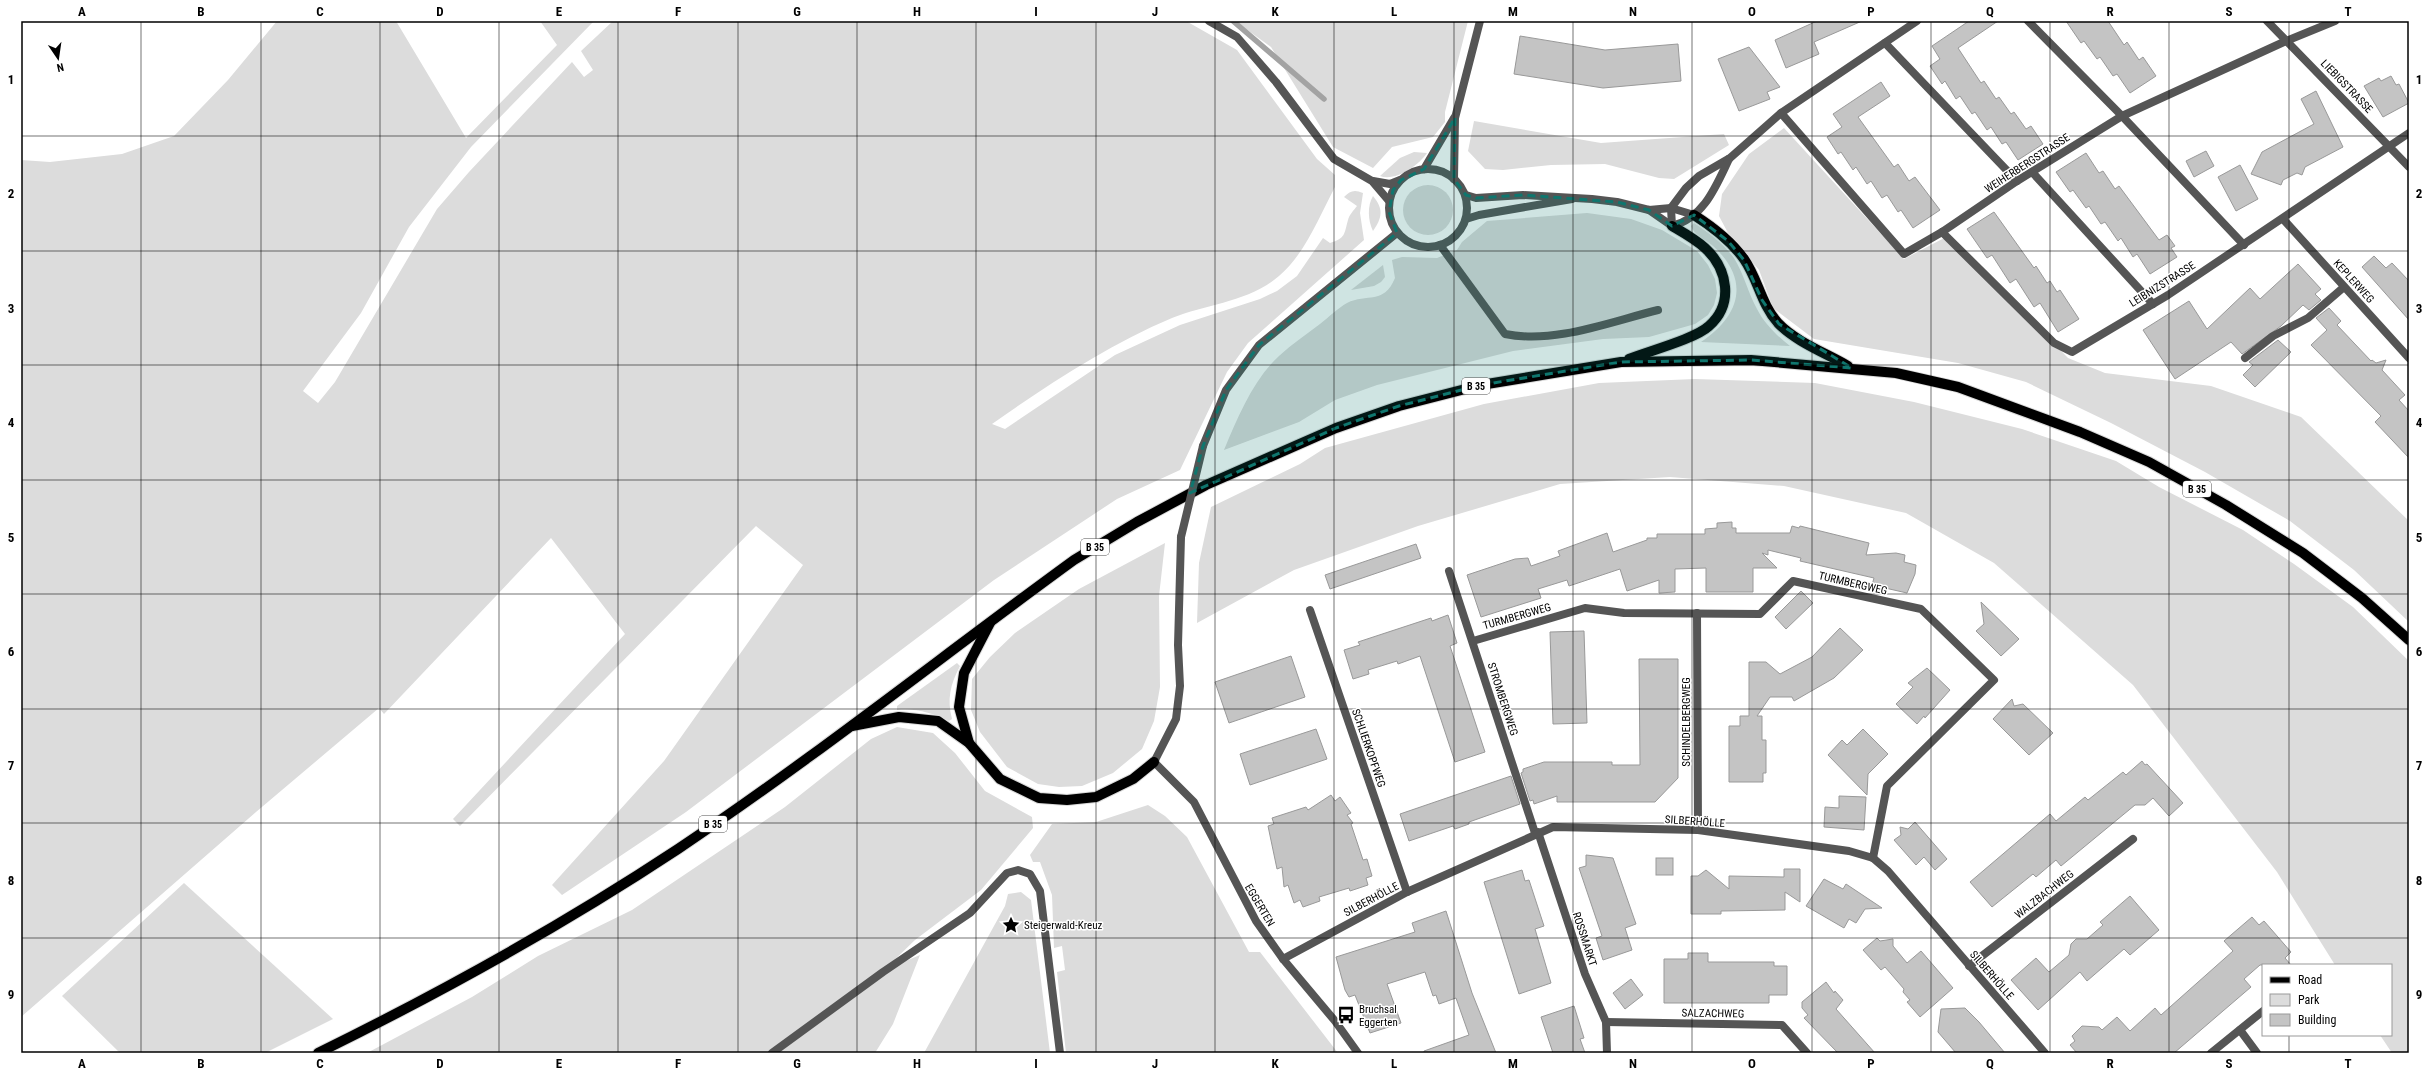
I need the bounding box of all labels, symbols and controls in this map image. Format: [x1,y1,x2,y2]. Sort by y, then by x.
text: A [78,4,86,19]
text: B [197,4,205,19]
text: C [316,4,324,19]
text: D [436,4,444,19]
text: E [556,4,563,19]
text: F [675,4,681,19]
text: G [793,4,801,19]
text: H [913,4,921,19]
text: I [1034,4,1038,19]
text: J [1152,4,1158,19]
text: K [1271,4,1279,19]
text: L [1391,4,1397,19]
text: M [1508,4,1518,19]
text: N [1629,4,1637,19]
text: O [1748,4,1756,19]
text: P [1867,4,1875,19]
text: Q [1986,4,1994,19]
text: R [2106,4,2114,19]
text: S [2225,4,2233,19]
text: T [2344,4,2352,19]
north arrow [38,38,78,78]
street label: LIEBIGSTRASSE [2318,57,2376,116]
text: N [55,60,65,74]
text: 1 [8,72,14,87]
text: 1 [2416,72,2422,87]
street label: WEIHERBERGSTRASSE [1982,131,2073,196]
text: 2 [8,186,15,201]
text: 2 [2416,186,2423,201]
street label: KEPLERWEG [2331,257,2377,306]
street label: LEIBNIZSTRASSE [2127,259,2198,310]
text: 3 [8,301,14,316]
text: 3 [2416,301,2422,316]
road number: B 35 [1462,378,1490,394]
text: 4 [8,415,15,430]
text: 4 [2416,415,2423,430]
road number: B 35 [2183,481,2211,497]
text: 5 [8,530,15,545]
text: 5 [2416,530,2423,545]
road number: B 35 [1081,539,1109,555]
street label: TURMBERGWEG [1817,569,1889,598]
street label: TURMBERGWEG [1482,601,1553,632]
text: 6 [8,644,15,659]
text: 6 [2416,644,2423,659]
street label: STROMBERGWEG [1485,661,1521,737]
street label: SCHINDELBERGWEG [1680,677,1693,767]
street label: SCHLIERKOPFWEG [1349,707,1388,789]
text: 7 [8,758,15,773]
text: 7 [2416,758,2423,773]
street label: SILBERHÖLLE [1664,813,1726,830]
road number: B 35 [699,816,727,832]
street label: WALZBACHWEG [2012,867,2076,921]
text: 8 [8,873,14,888]
text: 8 [2416,873,2422,888]
street label: SILBERHÖLLE [1342,879,1401,919]
street label: EGGERTEN [1242,882,1277,929]
street label: ROSSMARKT [1570,910,1599,968]
place icon: Steigerwald-Kreuz [1001,915,1021,935]
place label: Steigerwald-Kreuz [1024,919,1103,932]
street label: SILBERHÖLLE [1967,948,2017,1003]
legend [2262,964,2392,1036]
text: Road [2298,973,2322,987]
text: 9 [8,987,14,1002]
text: 9 [2416,987,2422,1002]
text: Park [2298,993,2320,1007]
place label: Bruchsal Eggerten [1359,1003,1398,1029]
bus stop icon: Bruchsal Eggerten [1336,1005,1356,1025]
street label: SALZACHWEG [1681,1006,1744,1021]
text: Building [2298,1013,2336,1027]
text: A [78,1056,86,1071]
text: B [197,1056,205,1071]
text: C [316,1056,324,1071]
text: D [436,1056,444,1071]
text: E [556,1056,563,1071]
text: F [675,1056,681,1071]
text: G [793,1056,801,1071]
text: H [913,1056,921,1071]
text: I [1034,1056,1038,1071]
text: J [1152,1056,1158,1071]
text: K [1271,1056,1279,1071]
text: L [1391,1056,1397,1071]
text: M [1508,1056,1518,1071]
text: N [1629,1056,1637,1071]
text: O [1748,1056,1756,1071]
text: P [1867,1056,1875,1071]
text: Q [1986,1056,1994,1071]
text: R [2106,1056,2114,1071]
text: S [2225,1056,2233,1071]
text: T [2344,1056,2352,1071]

